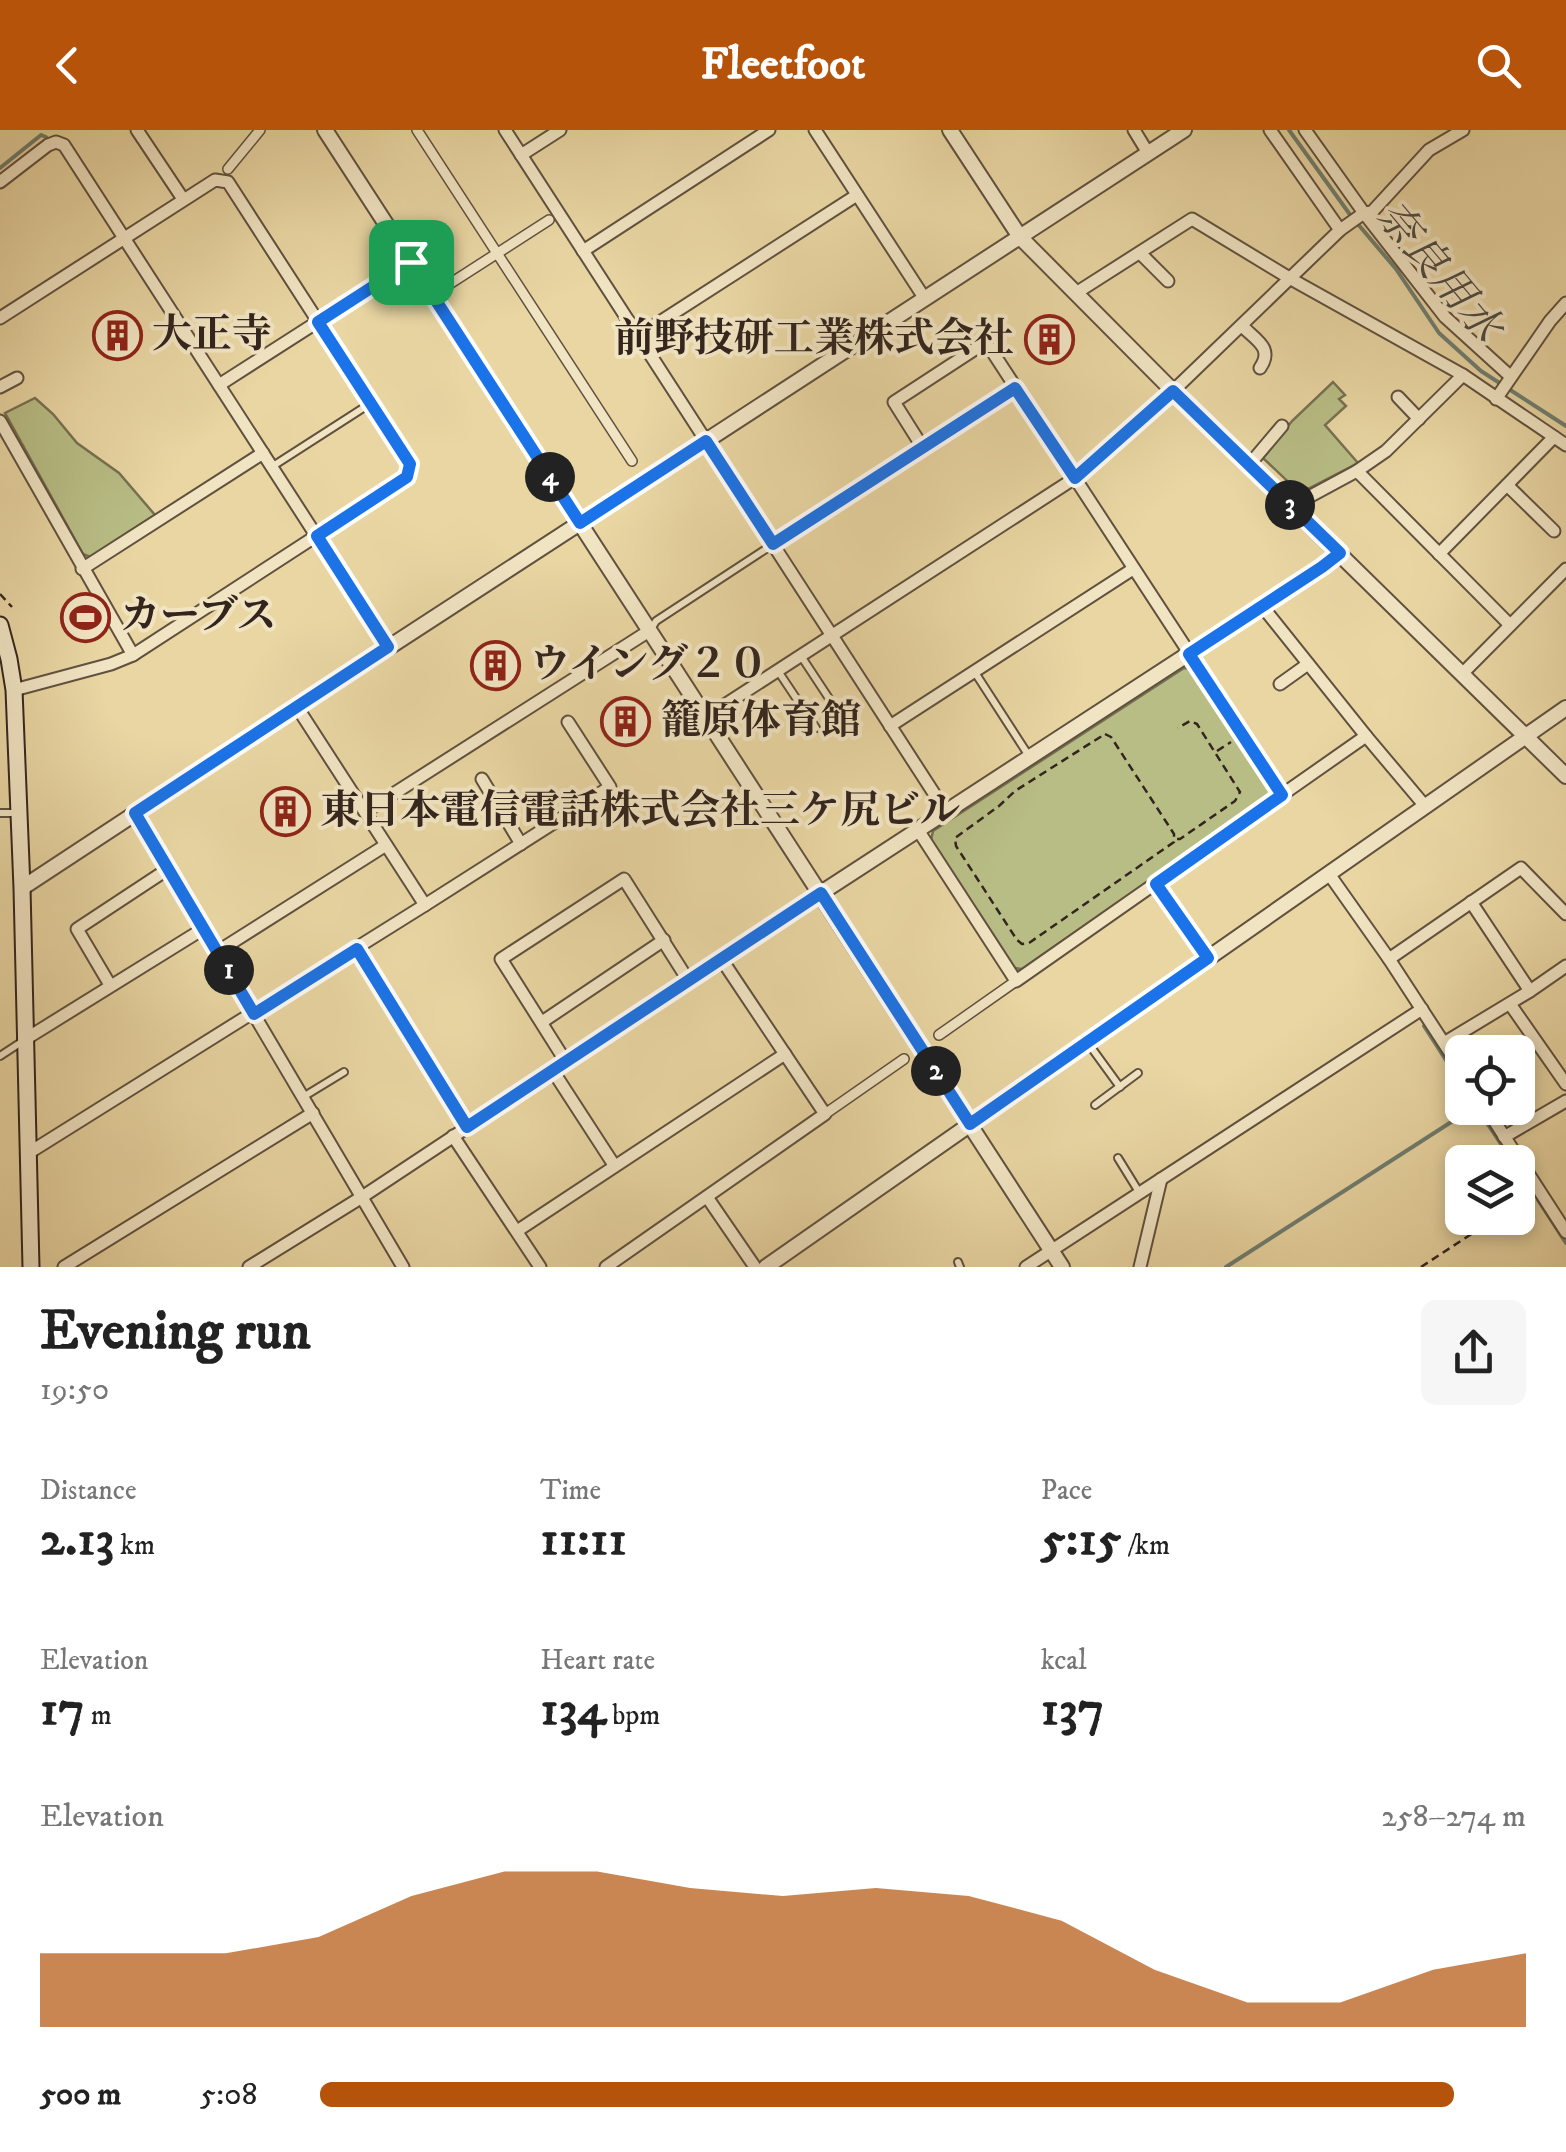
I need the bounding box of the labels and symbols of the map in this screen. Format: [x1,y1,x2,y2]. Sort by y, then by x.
water label: 奈良用水 [1364,191,1514,356]
pin [369,220,454,305]
building icon: 大正寺 [91,310,143,362]
place label: 大正寺 [152,311,272,361]
building icon: 前野技研工業株式会社 [1023,314,1075,366]
place label: 前野技研工業株式会社 [614,315,1014,365]
pin: 4 [525,452,575,502]
pin: 3 [1265,480,1315,530]
sports icon: カーブス [59,591,111,643]
place label: カーブス [120,592,276,642]
building icon: ウイング２０ [469,640,521,692]
place label: ウイング２０ [530,641,768,691]
building icon: 籠原体育館 [600,696,652,748]
place label: 籠原体育館 [661,697,861,747]
building icon: 東日本電信電話株式会社三ケ尻ビル [259,786,311,838]
place label: 東日本電信電話株式会社三ケ尻ビル [320,787,960,837]
pin: 1 [204,945,254,995]
pin: 2 [911,1046,961,1096]

